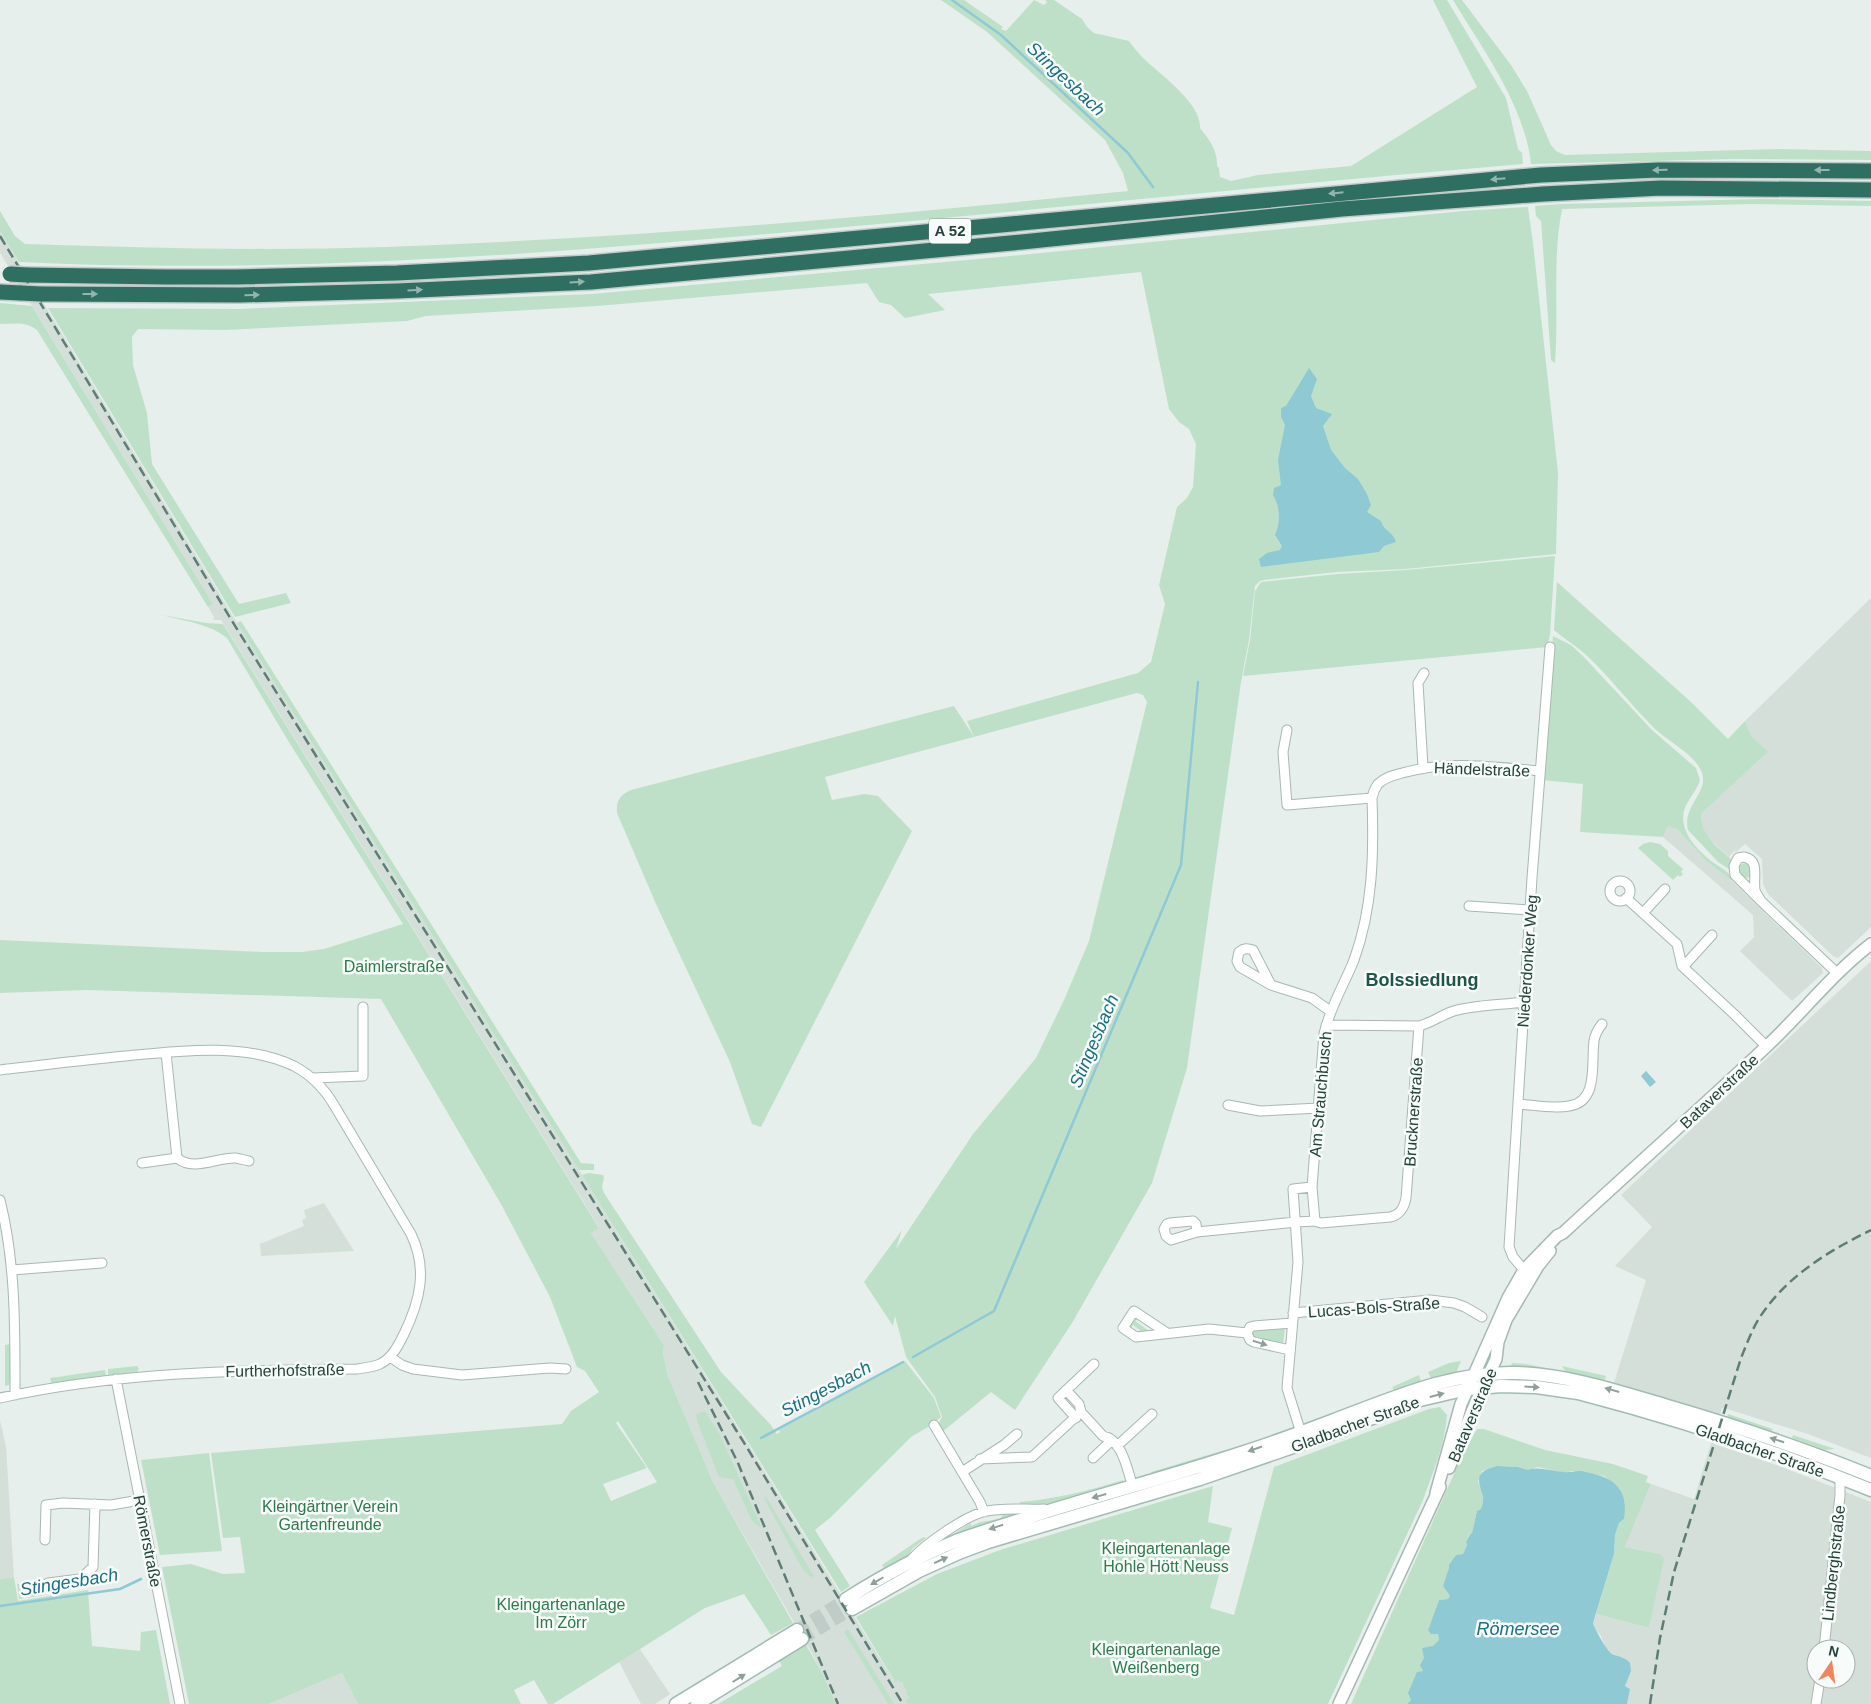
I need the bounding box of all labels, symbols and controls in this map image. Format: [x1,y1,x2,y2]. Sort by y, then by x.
water label: Stingesbach [1023,38,1109,120]
one-way arrow [1652,166,1668,174]
one-way arrow [1814,166,1830,174]
one-way arrow [1489,175,1505,183]
one-way arrow [1327,189,1343,197]
road number: A 52 [929,218,971,244]
one-way arrow [569,278,585,286]
one-way arrow [407,286,423,294]
one-way arrow [82,290,98,298]
one-way arrow [245,291,261,299]
street label: Händelstraße [1434,759,1530,780]
street label: Niederdonker Weg [1514,894,1541,1028]
park label: Daimlerstraße [344,958,444,975]
district label: Bolssiedlung [1365,970,1479,990]
water label: Stingesbach [1065,991,1123,1091]
street label: Am Strauchbusch [1307,1030,1334,1158]
street label: Bataverstraße [1677,1051,1762,1132]
street label: Brucknerstraße [1401,1057,1426,1167]
street label: Lucas-Bols-Straße [1307,1294,1441,1321]
one-way arrow [1252,1339,1267,1347]
water label: Stingesbach [778,1357,874,1421]
street label: Furtherhofstraße [225,1361,345,1380]
street label: Bataverstraße [1445,1366,1500,1465]
one-way arrow [1524,1383,1540,1391]
one-way arrow [1604,1385,1619,1393]
one-way arrow [1430,1391,1445,1399]
street label: Gladbacher Straße [1289,1393,1422,1456]
street label: Gladbacher Straße [1693,1420,1827,1481]
one-way arrow [1769,1436,1784,1444]
one-way arrow [1247,1445,1262,1453]
one-way arrow [1092,1493,1107,1501]
street label: Römerstraße [130,1494,165,1589]
park label: Kleingärtner Verein Gartenfreunde [262,1498,398,1533]
street label: Lindberghstraße [1819,1504,1848,1622]
one-way arrow [989,1524,1004,1532]
park label: Kleingartenanlage Hohle Hött Neuss [1102,1540,1231,1575]
one-way arrow [934,1556,948,1564]
water label: Stingesbach [19,1564,119,1600]
one-way arrow [870,1576,883,1585]
park label: Kleingartenanlage Im Zörr [497,1596,626,1631]
water label: Römersee [1476,1619,1560,1639]
north arrow [1806,1639,1856,1689]
park label: Kleingartenanlage Weißenberg [1092,1641,1221,1676]
text: N [1827,1642,1841,1660]
one-way arrow [732,1674,745,1683]

